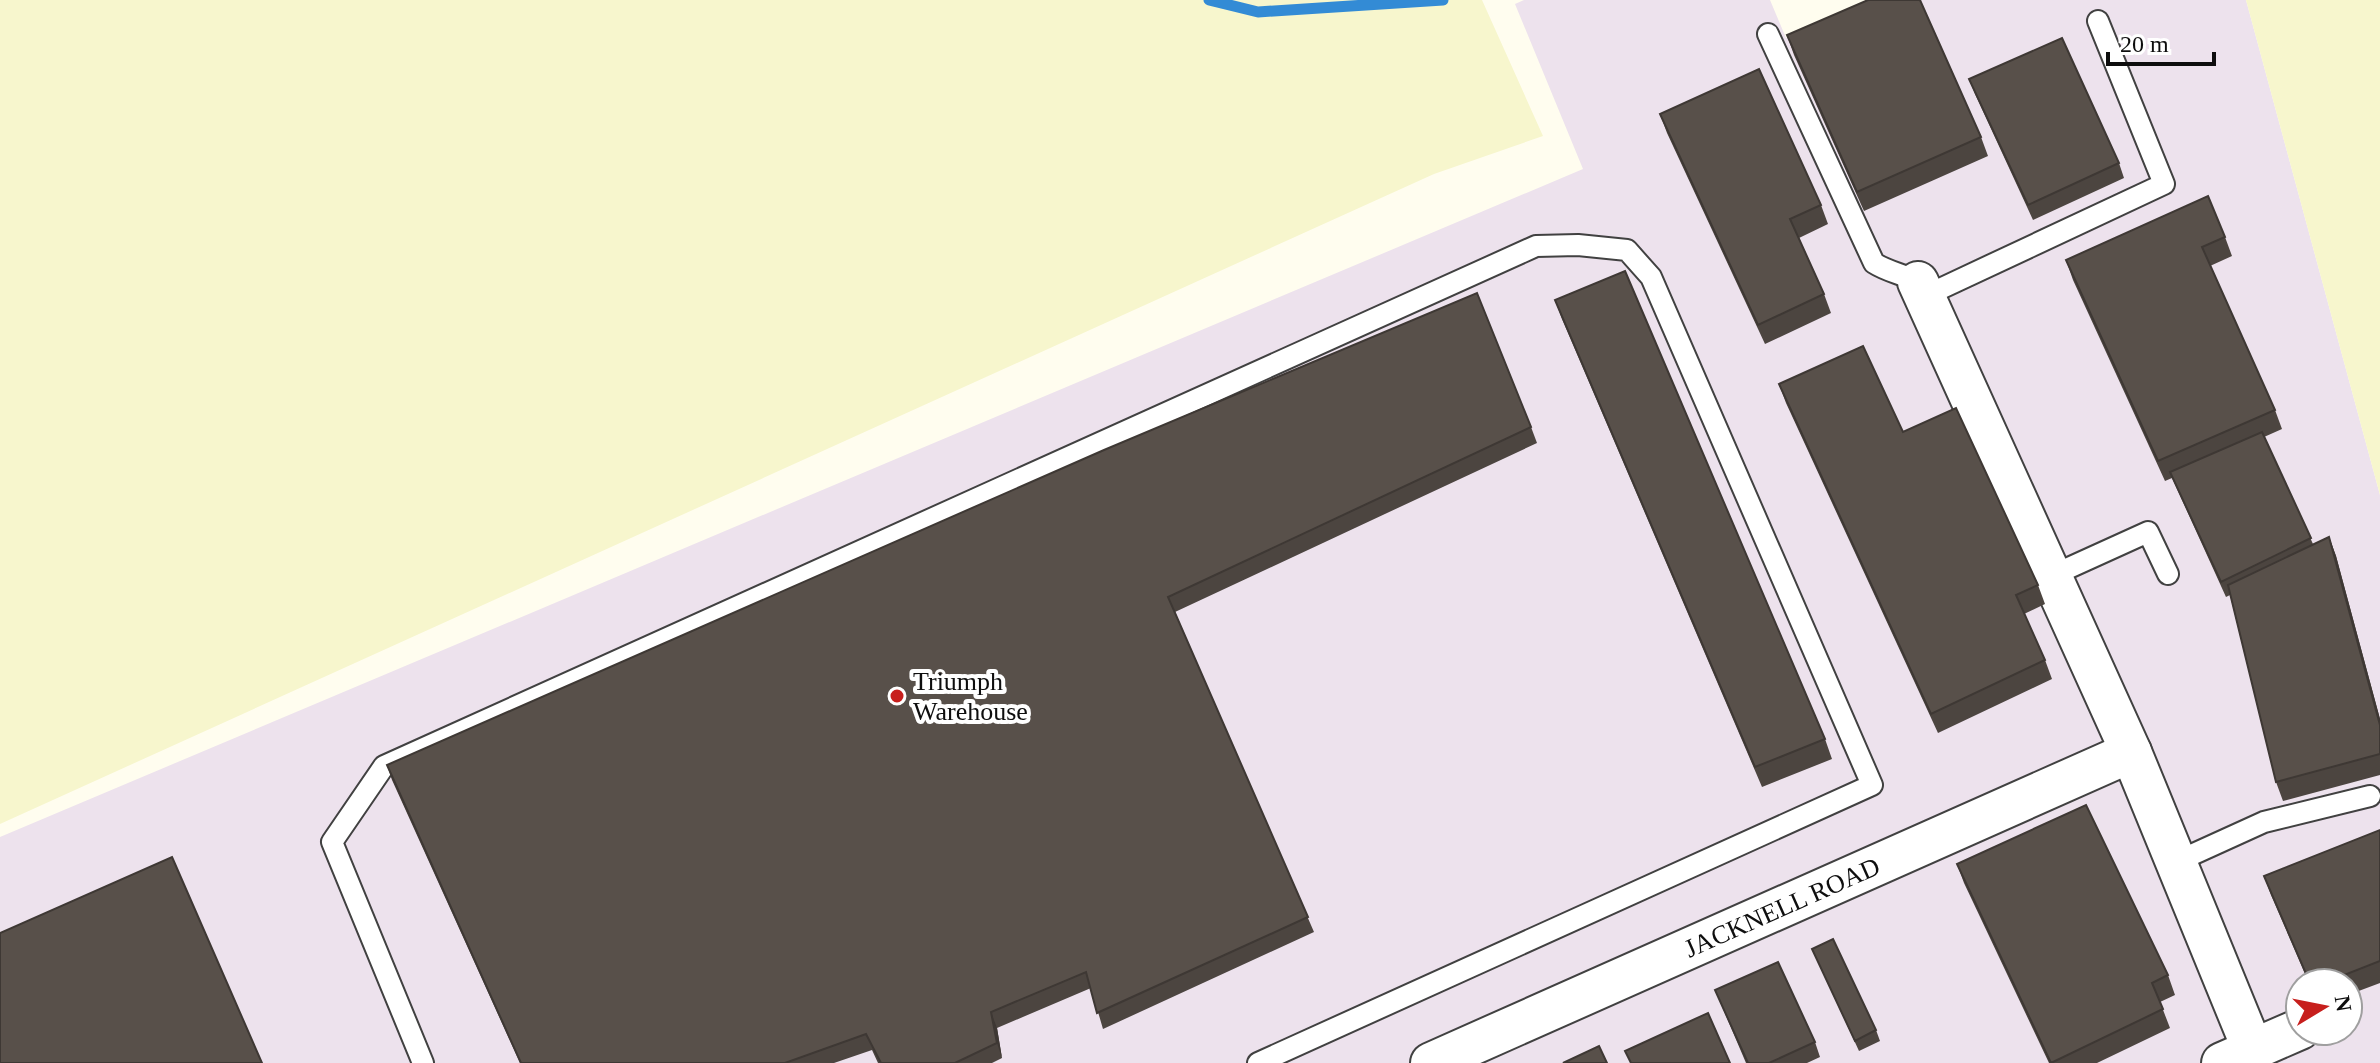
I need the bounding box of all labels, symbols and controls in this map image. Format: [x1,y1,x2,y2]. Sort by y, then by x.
scale bar [2108,16,2214,66]
text: 20 m [2120,31,2169,57]
place label: Triumph Warehouse [913,667,1028,726]
marker: Triumph Warehouse [888,687,906,705]
street label: JACKNELL ROAD [1680,852,1884,964]
north arrow [2284,967,2364,1047]
text: N [2330,994,2357,1014]

